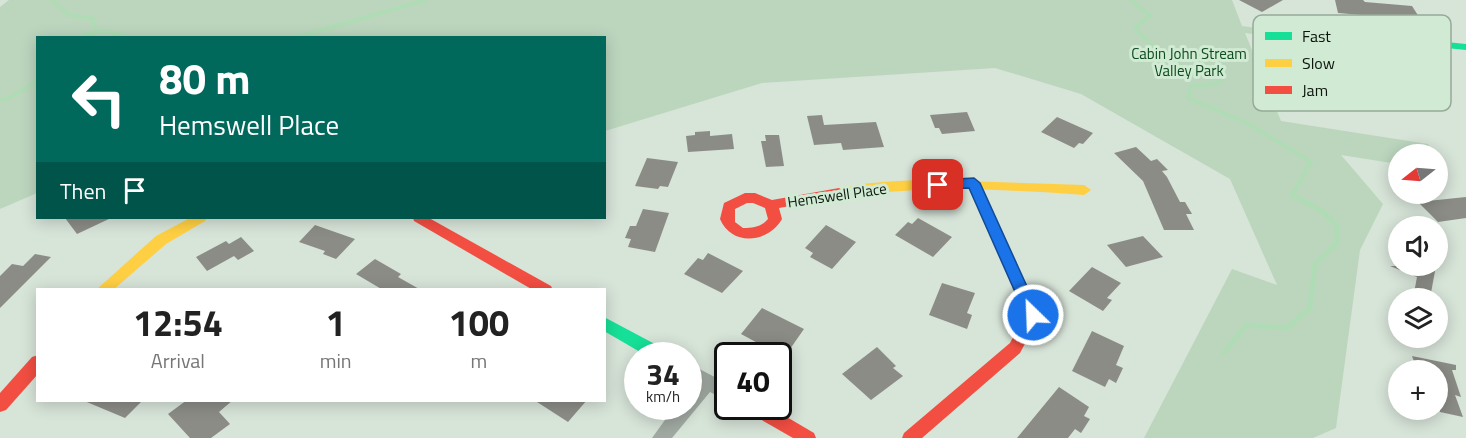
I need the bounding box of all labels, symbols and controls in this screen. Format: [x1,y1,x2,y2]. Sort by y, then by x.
legend [1253,15,1451,111]
text: Fast [1302,24,1331,48]
park label: Cabin John Stream Valley Park [1131,42,1247,82]
text: 80 m [159,46,251,110]
text: Slow [1302,51,1335,75]
icon: left [60,60,138,138]
text: Jam [1302,78,1328,102]
text: Hemswell Place [159,104,339,145]
north arrow [1388,144,1448,204]
map controls [1388,144,1448,420]
pin [912,159,963,210]
icon: arrive [921,168,954,201]
text: Then [60,174,106,208]
icon: arrive [118,174,151,207]
street label: Hemswell Place [786,177,888,213]
button: sound [1388,216,1448,276]
position arrow [1001,283,1065,347]
button: layers [1388,288,1448,348]
text: 12:54 [133,295,223,350]
text: 1 [326,295,346,350]
text: 100 [449,295,509,350]
speed limit sign: 40 [714,342,792,420]
text: Arrival [151,345,205,376]
text: min [320,345,352,376]
text: m [470,345,487,376]
text: 34 [646,351,680,397]
button: + [1388,360,1448,420]
text: km/h [646,385,680,408]

